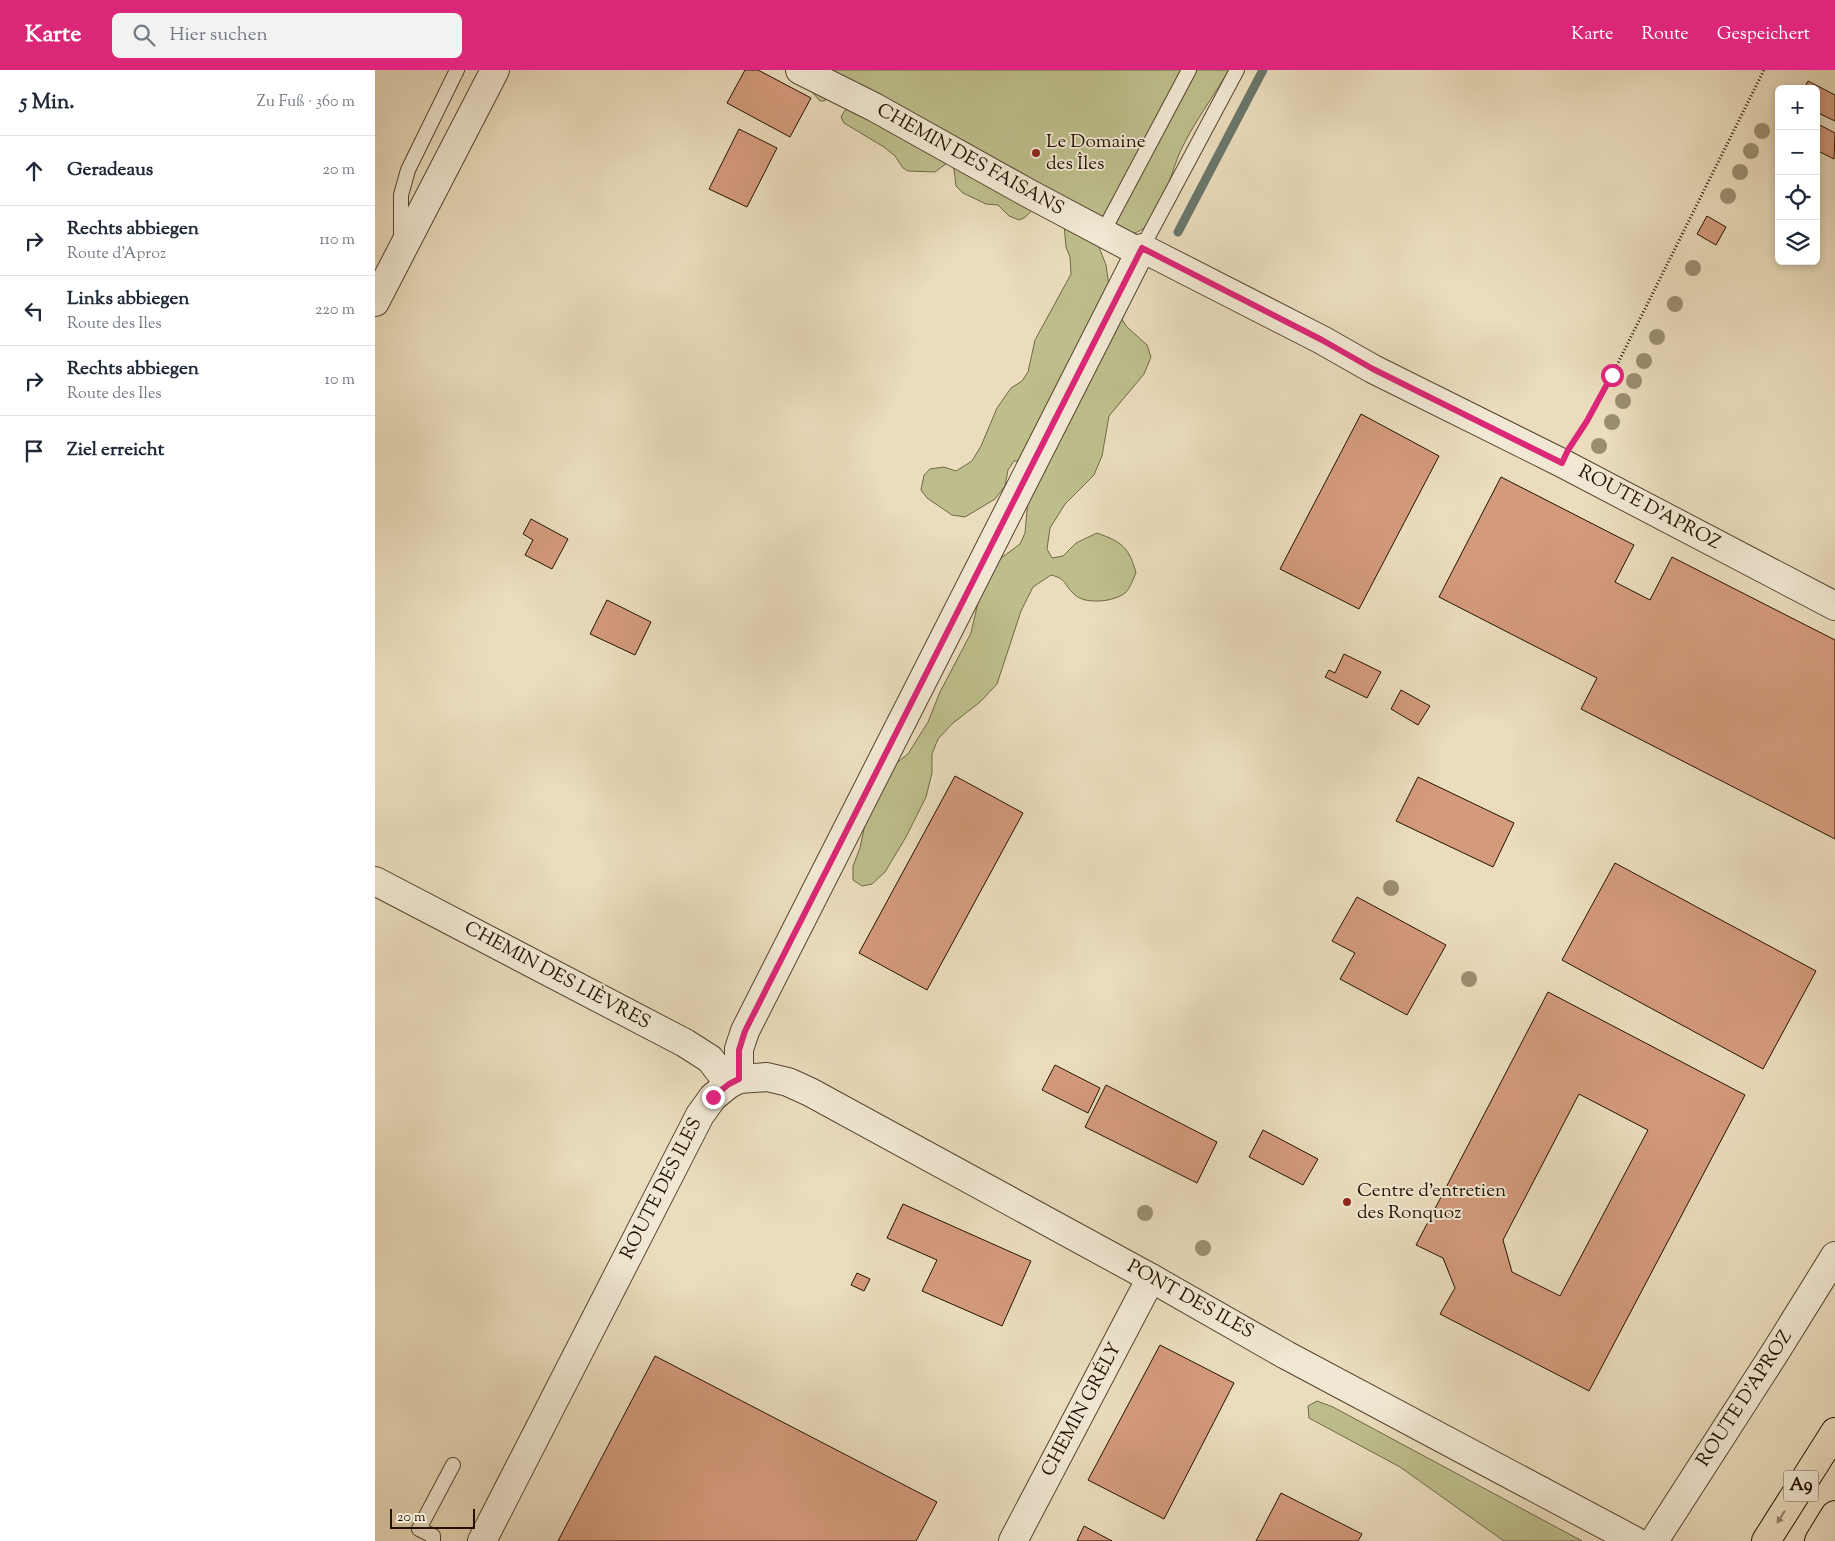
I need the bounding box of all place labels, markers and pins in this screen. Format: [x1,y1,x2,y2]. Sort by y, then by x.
place label: Le Domaine des Îles [1046,129,1146,178]
marker: Le Domaine des Îles [1030,147,1042,159]
place label: Centre d'entretien des Ronquoz [1357,1178,1506,1227]
marker: Centre d'entretien des Ronquoz [1341,1196,1353,1208]

